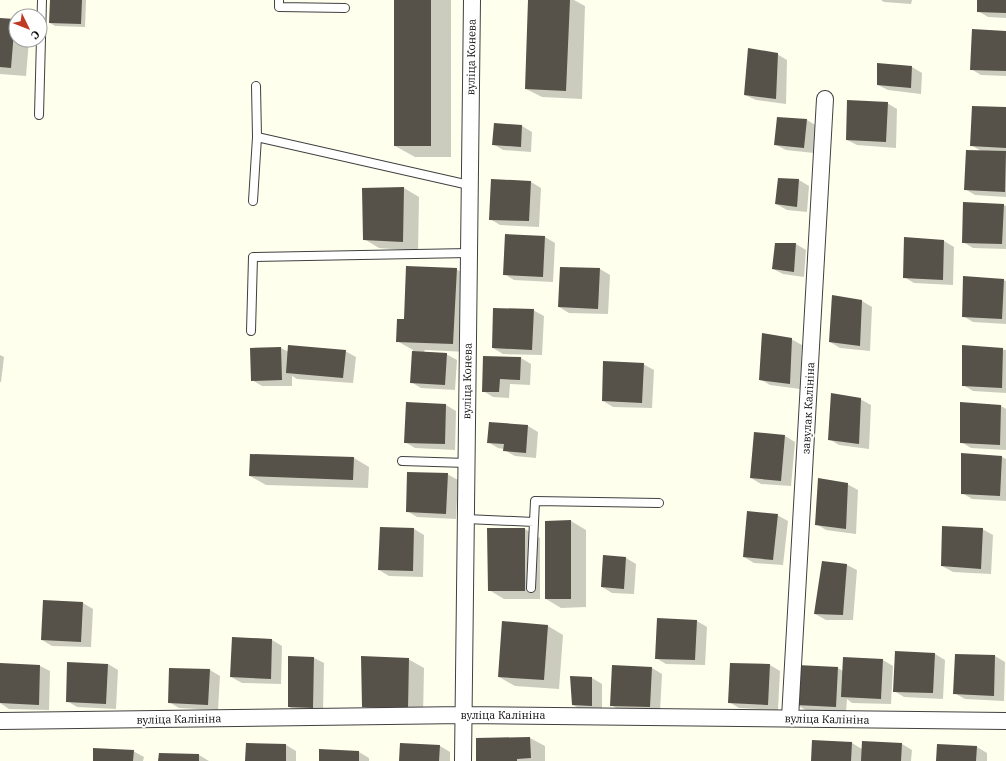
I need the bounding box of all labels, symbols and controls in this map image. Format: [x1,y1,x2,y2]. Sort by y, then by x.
north arrow [8,8,48,48]
street label: вуліца Конева [463,19,479,95]
text: С [28,27,43,42]
street label: вуліца Конева [459,343,475,419]
street label: завулак Калініна [799,362,817,454]
street label: вуліца Калініна [461,708,545,722]
street label: вуліца Калініна [136,711,222,727]
street label: вуліца Калініна [784,711,870,727]

